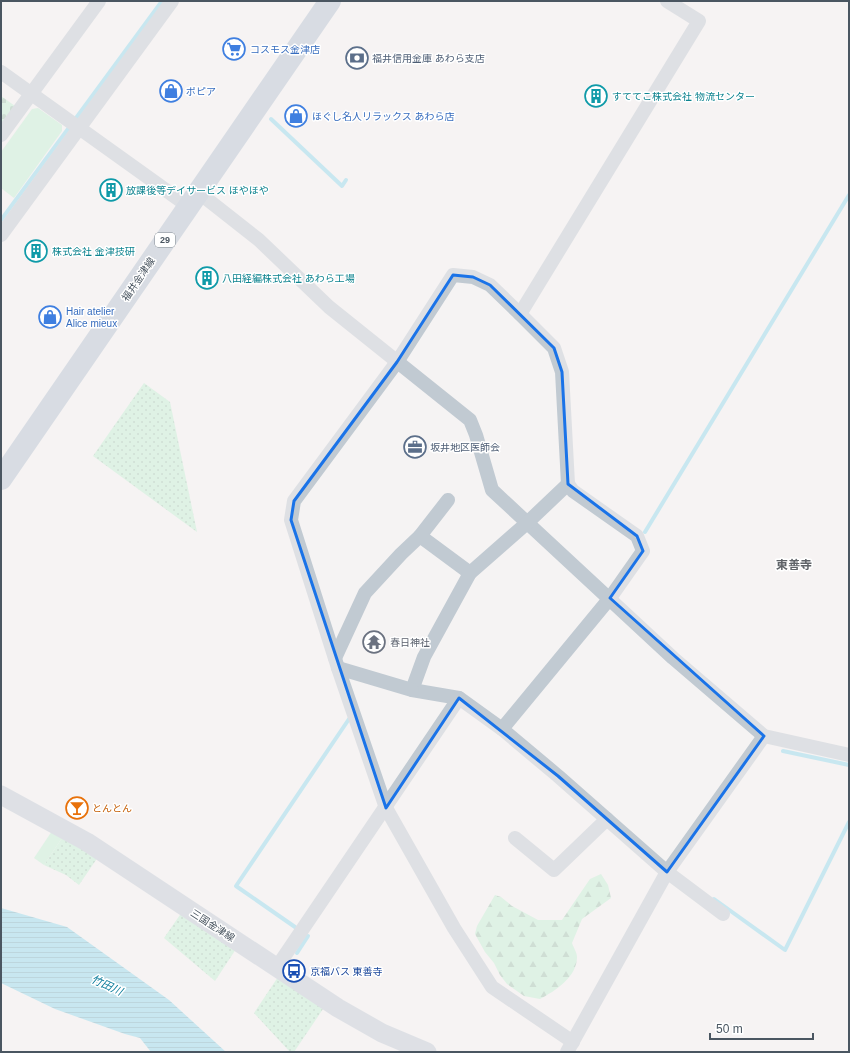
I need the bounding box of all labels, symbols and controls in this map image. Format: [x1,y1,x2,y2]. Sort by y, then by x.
supermarket icon: コスモス金津店 [221,36,247,62]
place label: コスモス金津店 [250,44,320,55]
bank icon: 福井信用金庫 あわら支店 [344,45,370,71]
place label: 福井信用金庫 あわら支店 [372,53,485,64]
shop icon: ポピア [158,78,184,104]
building icon: すててこ株式会社 物流センター [583,83,609,109]
place label: ポピア [186,86,216,97]
place label: すててこ株式会社 物流センター [612,91,755,102]
shop icon: ほぐし名人リラックス あわら店 [283,103,309,129]
place label: ほぐし名人リラックス あわら店 [312,111,454,122]
building icon: 放課後等デイサービス ほやほや [98,177,124,203]
place label: 放課後等デイサービス ほやほや [126,185,269,196]
road number: 29 [155,233,175,247]
building icon: 株式会社 金津技研 [23,238,49,264]
place label: 株式会社 金津技研 [52,246,135,257]
street label: 福井金津線 [120,255,157,303]
building icon: 八田経編株式会社 あわら工場 [194,265,220,291]
place label: 八田経編株式会社 あわら工場 [222,273,355,284]
shop icon: Hair atelier Alice mieux [37,304,63,330]
place label: Hair atelier Alice mieux [66,306,117,329]
office icon: 坂井地区医師会 [402,434,428,460]
place label: 坂井地区医師会 [430,442,500,453]
district label: 東善寺 [776,558,812,572]
temple icon: 春日神社 [361,629,387,655]
place label: 春日神社 [390,637,430,648]
bar icon: とんとん [64,795,90,821]
place label: とんとん [92,803,132,814]
street label: 三国金津線 [189,907,237,944]
bus stop icon: 京福バス 東善寺 [281,958,307,984]
place label: 京福バス 東善寺 [310,966,383,977]
water label: 竹田川 [90,973,125,998]
scale bar [710,1015,813,1041]
text: 50 m [716,1022,743,1036]

